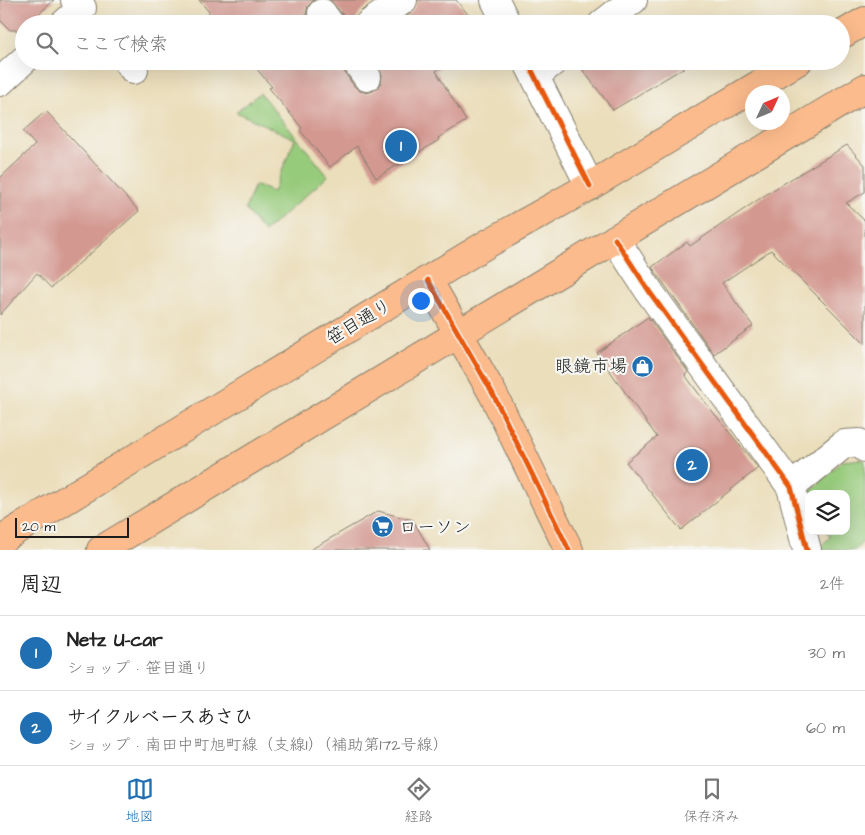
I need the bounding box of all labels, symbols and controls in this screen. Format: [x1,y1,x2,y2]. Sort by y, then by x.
search box [15,15,850,70]
icon: search [33,29,61,57]
text: ここで検索 [73,31,168,58]
north arrow [745,85,790,130]
pin: 1 [385,127,417,165]
your location [408,288,434,314]
street label: 笹目通り [322,293,396,351]
place label: 眼鏡市場 [555,354,627,379]
shop icon: 眼鏡市場 [631,354,655,378]
pin: 2 [676,446,708,484]
map controls [805,490,850,535]
button: layers [805,490,850,535]
scale bar [15,515,129,538]
supermarket icon: ローソン [371,515,395,539]
place label: ローソン [399,515,471,540]
text: 20 m [22,517,55,537]
text: 周辺 [20,570,62,599]
text: 2件 [820,573,845,595]
text: Netz U-car [67,627,163,654]
text: 1 [35,642,37,664]
text: 30 m [808,642,845,664]
text: ショップ · 笹目通り [67,657,209,679]
text: サイクルベースあさひ [67,704,253,731]
text: 2 [31,717,41,739]
text: 60 m [806,717,845,739]
text: ショップ · 南田中町旭町線（支線1）（補助第172号線） [67,734,449,756]
tab: 地図 [126,775,154,827]
tab: 経路 [405,775,433,827]
tab: 保存済み [684,775,740,827]

